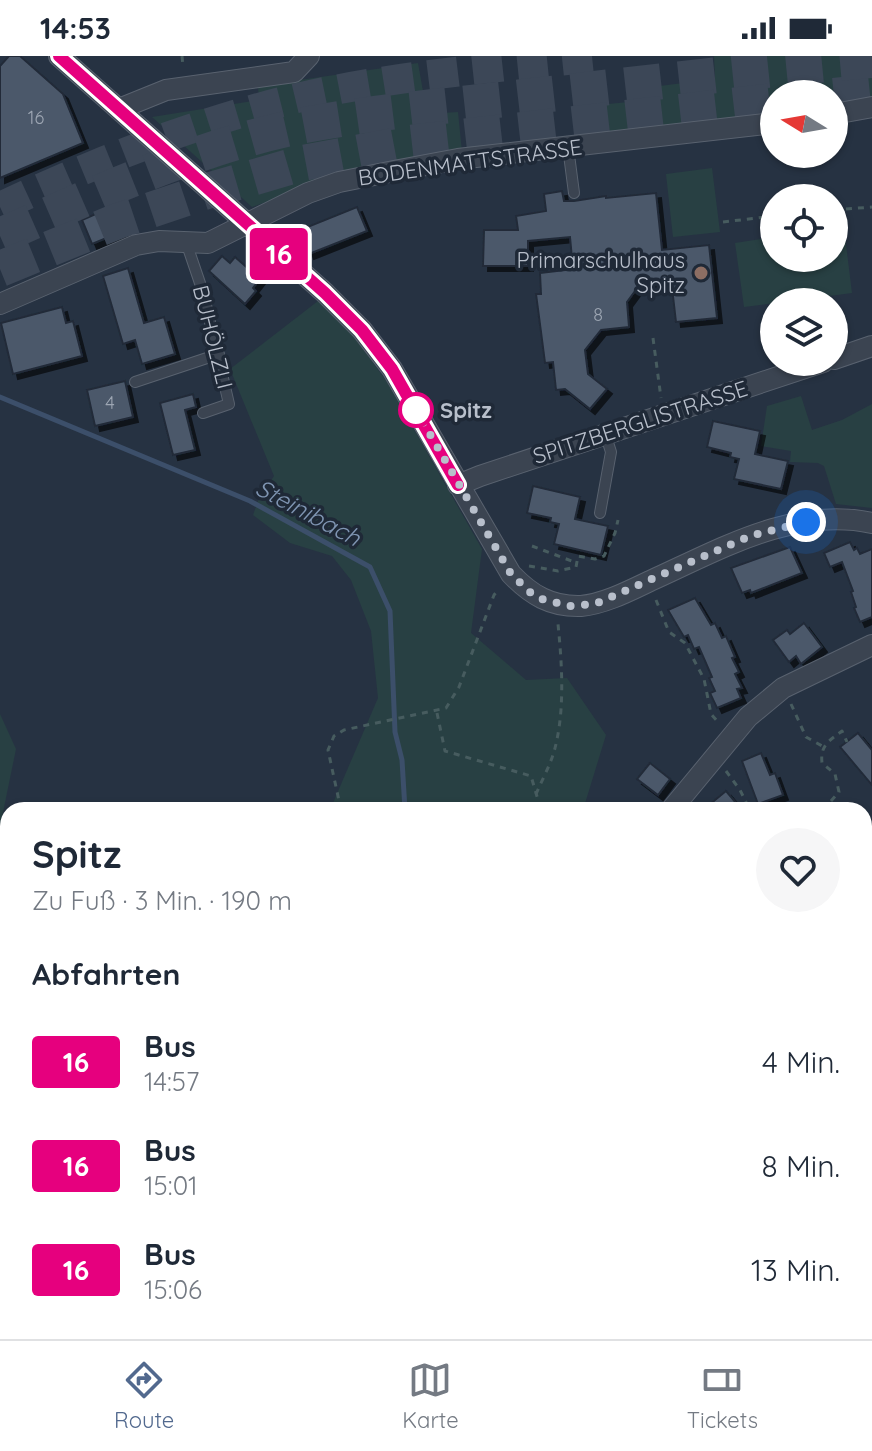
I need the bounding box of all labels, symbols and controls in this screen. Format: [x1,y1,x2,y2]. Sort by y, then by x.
text: 14:53 [40,9,111,47]
north arrow [760,80,848,168]
map controls [760,80,848,376]
house number: 16 [28,106,44,129]
street label: BODENMATTSTRASSE [356,132,584,192]
button: locate [760,184,848,272]
line badge: 16 [243,228,315,280]
text: 16 [266,236,292,271]
place label: Primarschulhaus Spitz [517,246,685,299]
marker: Primarschulhaus Spitz [692,264,710,282]
street label: BUHÖLZLI [187,282,239,392]
button: layers [760,288,848,376]
house number: 8 [593,303,603,326]
street label: SPITZBERGLISTRASSE [529,374,751,470]
house number: 4 [105,391,115,414]
marker: Spitz [399,393,433,427]
place label: Spitz [440,396,492,424]
water label: Steinibach [251,472,366,552]
your location [786,502,826,542]
button: heart [756,828,840,912]
text: Spitz [32,830,121,878]
text: Zu Fuß · 3 Min. · 190 m [32,884,292,917]
text: Abfahrten [32,955,180,993]
text: Bus [144,1027,196,1065]
text: 4 Min. [762,1043,840,1081]
text: 16 [63,1044,89,1079]
text: 14:57 [144,1065,199,1098]
text: Bus [144,1131,196,1169]
text: 8 Min. [762,1147,840,1185]
text: 16 [63,1148,89,1183]
text: 15:01 [144,1169,198,1202]
text: Bus [144,1235,196,1273]
text: 13 Min. [751,1251,840,1289]
text: 16 [63,1252,89,1287]
text: 15:06 [144,1273,202,1306]
tab: Route [114,1358,174,1434]
tab: Karte [402,1358,459,1434]
tab: Tickets [687,1358,758,1434]

